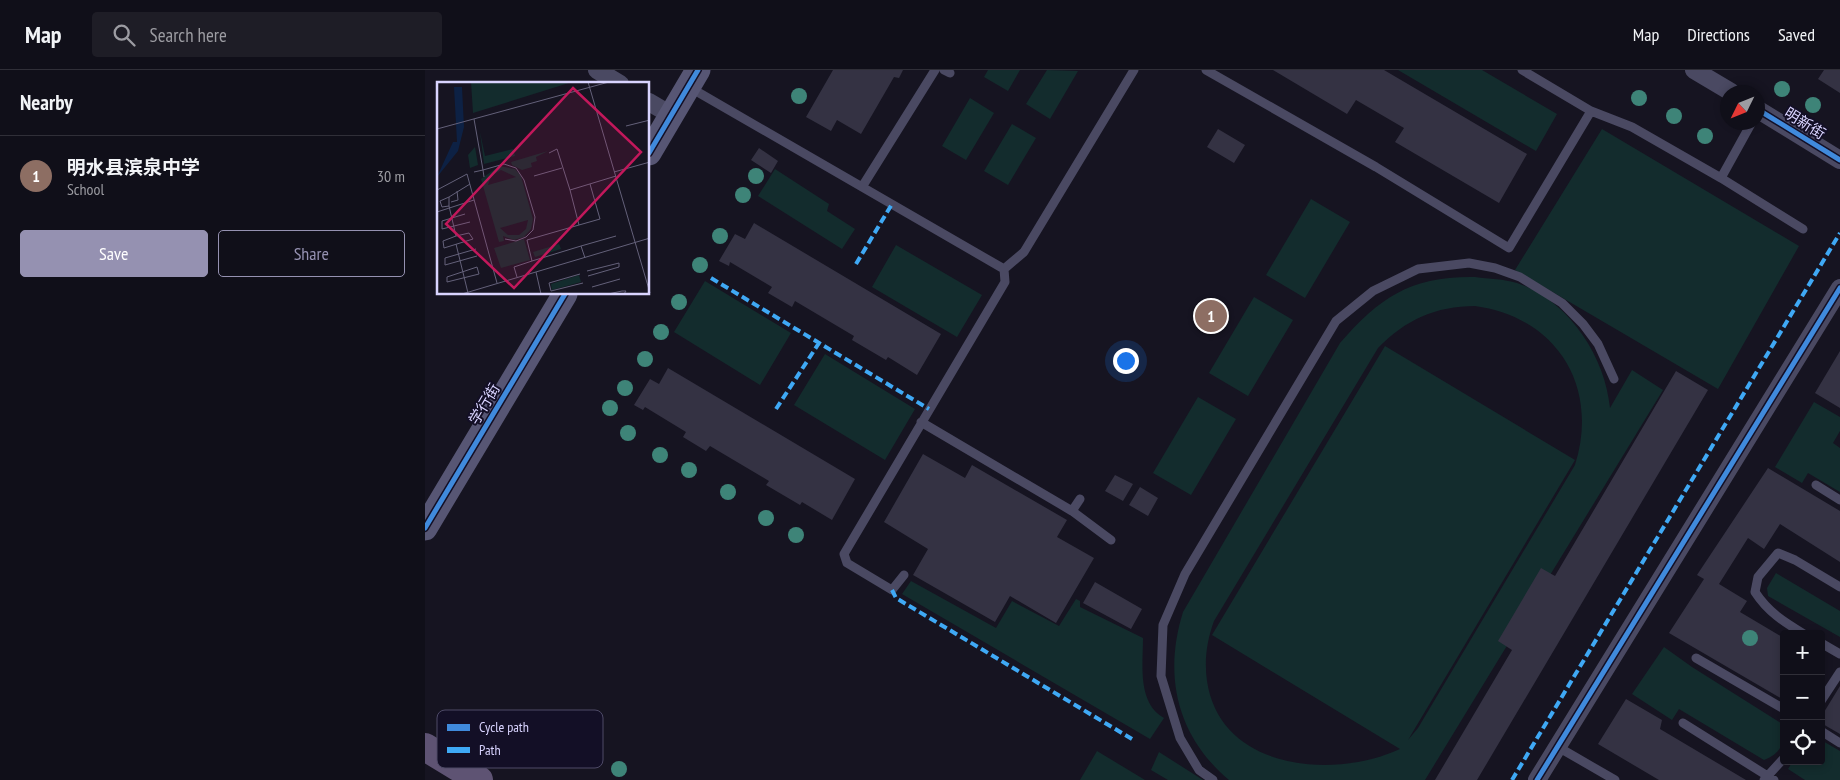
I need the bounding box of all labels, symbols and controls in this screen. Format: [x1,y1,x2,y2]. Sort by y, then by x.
search box [92,12,442,57]
text: Map [25,19,62,50]
icon: search [110,21,138,49]
text: Search here [150,23,227,47]
text: Map [1633,23,1659,46]
text: Directions [1687,23,1750,46]
text: Saved [1778,23,1815,46]
inset map [437,82,650,295]
north arrow [1720,85,1765,130]
text: Nearby [20,89,73,116]
street label: 明新街 [1781,103,1829,143]
text: 明水县滨泉中学 [67,155,200,179]
text: 1 [32,166,40,186]
text: 30 m [377,166,405,186]
text: School [67,179,104,199]
button: Save [20,230,208,277]
button: Share [218,230,405,277]
pin: 1 [1195,297,1227,335]
your location [1113,348,1139,374]
street label: 学行街 [464,380,504,428]
map controls [1780,630,1825,765]
button: + [1780,630,1825,675]
button: − [1780,675,1825,720]
legend [437,710,603,768]
text: Cycle path [479,718,529,736]
button: locate [1780,720,1825,765]
text: Path [479,741,501,759]

